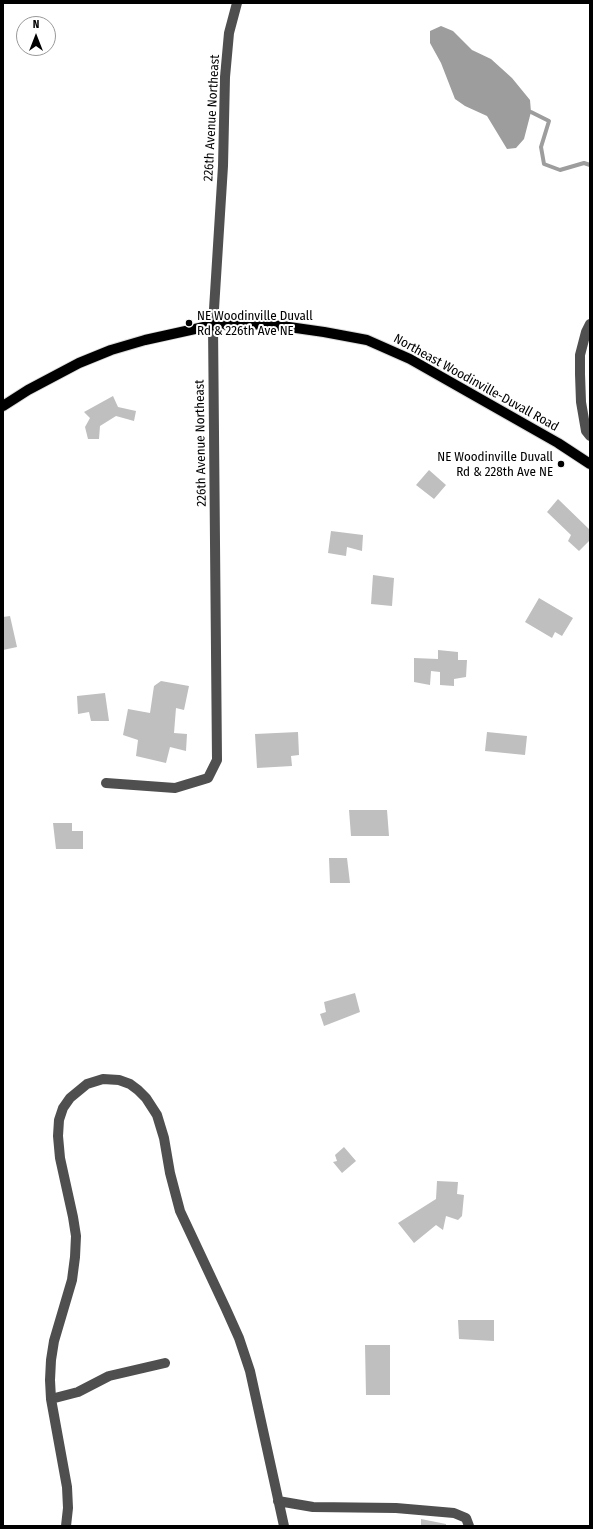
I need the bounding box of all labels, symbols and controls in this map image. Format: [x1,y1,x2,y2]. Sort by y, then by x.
north arrow [16,16,56,56]
text: N [33,18,39,31]
street label: 226th Avenue Northeast [201,54,223,182]
place label: NE Woodinville Duvall Rd & 226th Ave NE [197,308,313,339]
marker: NE Woodinville Duvall Rd & 226th Ave NE [184,318,194,328]
street label: Northeast Woodinville-Duvall Road [391,331,561,435]
street label: 226th Avenue Northeast [192,379,210,507]
place label: NE Woodinville Duvall Rd & 228th Ave NE [437,449,553,480]
marker: NE Woodinville Duvall Rd & 228th Ave NE [556,459,566,469]

